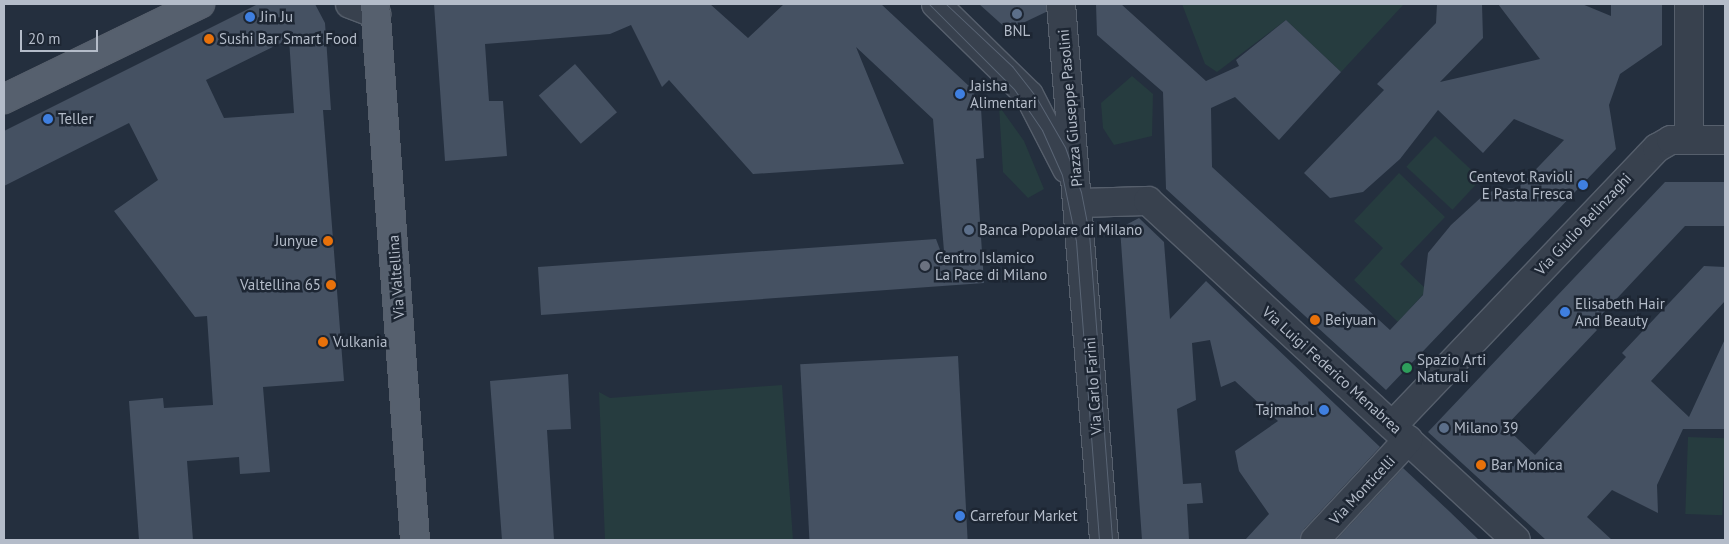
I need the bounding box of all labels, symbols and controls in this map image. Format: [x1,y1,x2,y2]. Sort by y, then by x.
place label: Jin Ju [260,8,293,26]
marker: BNL [1011,8,1023,20]
marker: Jin Ju [244,11,256,23]
scale bar [22,20,100,52]
place label: BNL [1004,22,1030,40]
street label: Piazza Giuseppe Pasolini [1054,28,1086,188]
text: 20 m [28,29,61,48]
place label: Sushi Bar Smart Food [219,30,357,48]
marker: Sushi Bar Smart Food [203,33,215,45]
place label: Jaisha Alimentari [970,76,1037,111]
marker: Jaisha Alimentari [954,88,966,100]
place label: Teller [58,110,94,128]
marker: Teller [42,113,54,125]
place label: Centevot Ravioli E Pasta Fresca [1469,167,1573,202]
street label: Via Giulio Belinzaghi [1531,169,1635,279]
marker: Centevot Ravioli E Pasta Fresca [1577,179,1589,191]
place label: Banca Popolare di Milano [979,221,1142,239]
marker: Banca Popolare di Milano [963,224,975,236]
place label: Junyue [275,232,318,250]
street label: Via Valtellina [384,234,408,320]
marker: Junyue [322,235,334,247]
place label: Centro Islamico La Pace di Milano [935,248,1047,283]
marker: Centro Islamico La Pace di Milano [919,260,931,272]
place label: Valtellina 65 [240,276,321,294]
marker: Valtellina 65 [325,279,337,291]
place label: Elisabeth Hair And Beauty [1575,294,1665,329]
street label: Via Luigi Federico Menabrea [1258,303,1406,437]
marker: Elisabeth Hair And Beauty [1559,306,1571,318]
place label: Beiyuan [1325,311,1376,329]
marker: Beiyuan [1309,314,1321,326]
place label: Vulkania [333,333,388,351]
marker: Vulkania [317,336,329,348]
street label: Via Carlo Farini [1081,337,1105,435]
place label: Spazio Arti Naturali [1417,350,1487,385]
marker: Spazio Arti Naturali [1401,362,1413,374]
place label: Tajmahol [1256,401,1314,419]
marker: Tajmahol [1318,404,1330,416]
place label: Milano 39 [1454,419,1518,437]
marker: Milano 39 [1438,422,1450,434]
street label: Via Monticelli [1325,452,1399,528]
place label: Bar Monica [1491,456,1563,474]
marker: Bar Monica [1475,459,1487,471]
place label: Carrefour Market [970,507,1078,525]
marker: Carrefour Market [954,510,966,522]

